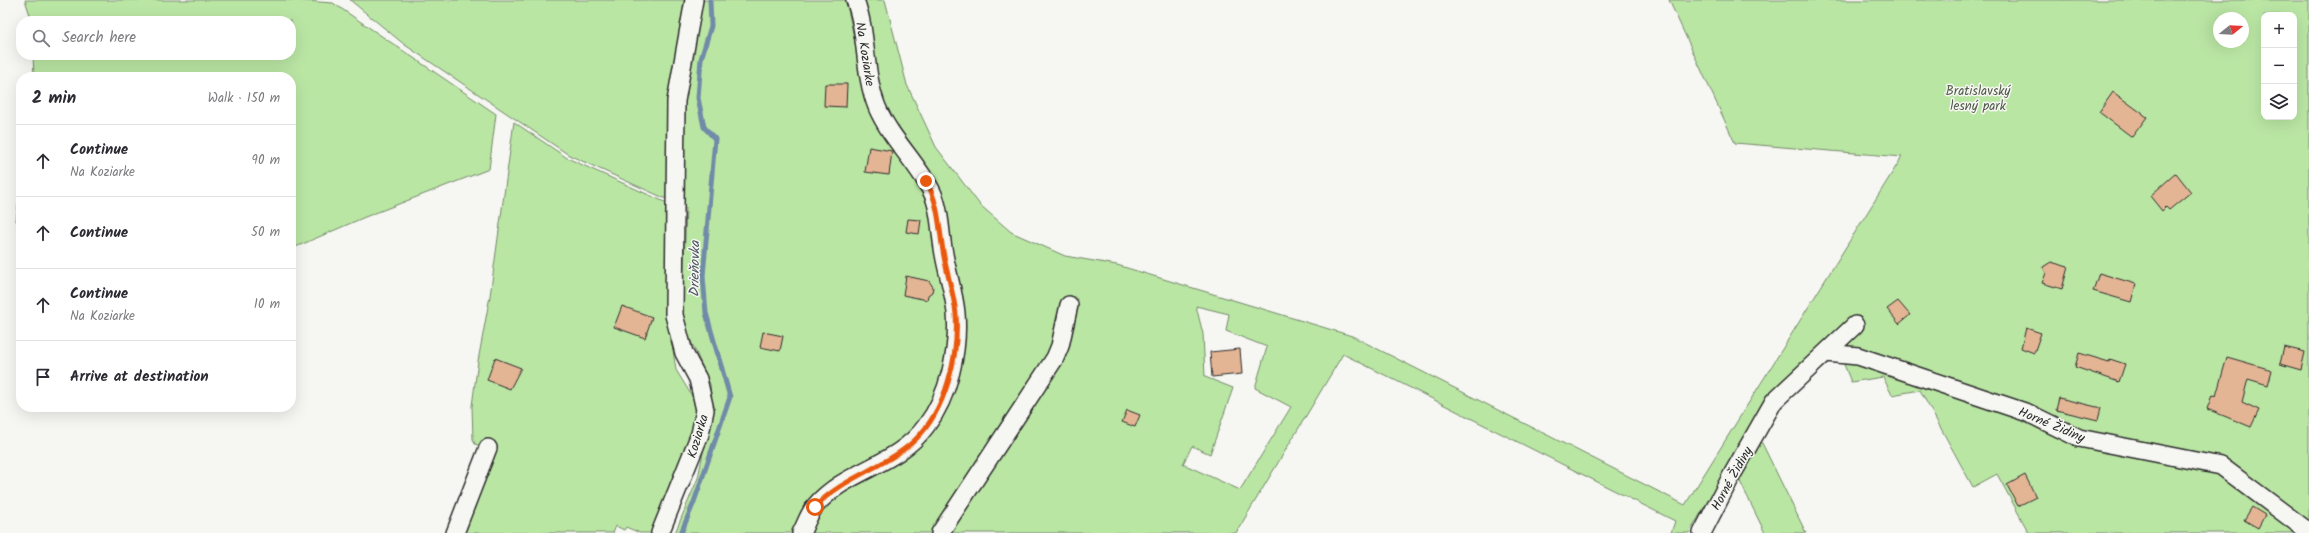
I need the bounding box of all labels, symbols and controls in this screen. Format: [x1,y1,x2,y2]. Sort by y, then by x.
north arrow [2213,12,2249,48]
map controls [2261,12,2297,120]
button: + [2261,12,2297,48]
search box [16,16,296,60]
street label: Na Koziarke [849,21,880,88]
text: Search here [62,26,136,50]
icon: search [30,27,52,49]
button: − [2261,48,2297,84]
park label: Bratislavský lesný park [1946,81,2011,117]
button: layers [2261,84,2297,120]
text: 2 min [32,85,76,112]
text: Walk · 150 m [208,88,280,109]
text: Continue [70,138,128,162]
icon: ahead [32,150,54,172]
text: 90 m [252,150,280,171]
text: Na Koziarke [70,162,135,183]
route end [917,172,935,190]
text: Continue [70,221,128,245]
icon: ahead [32,222,54,244]
text: 50 m [251,222,280,243]
water label: Drieňovka [684,239,707,297]
text: Continue [70,282,128,306]
icon: ahead [32,294,54,316]
text: 10 m [254,294,280,315]
text: Na Koziarke [70,306,135,327]
text: Arrive at destination [70,365,209,389]
icon: arrive [32,366,54,388]
street label: Horné Židiny [2015,402,2089,449]
street label: Koziarka [682,412,715,461]
street label: Horné Židiny [1706,442,1759,515]
route start [806,498,824,516]

